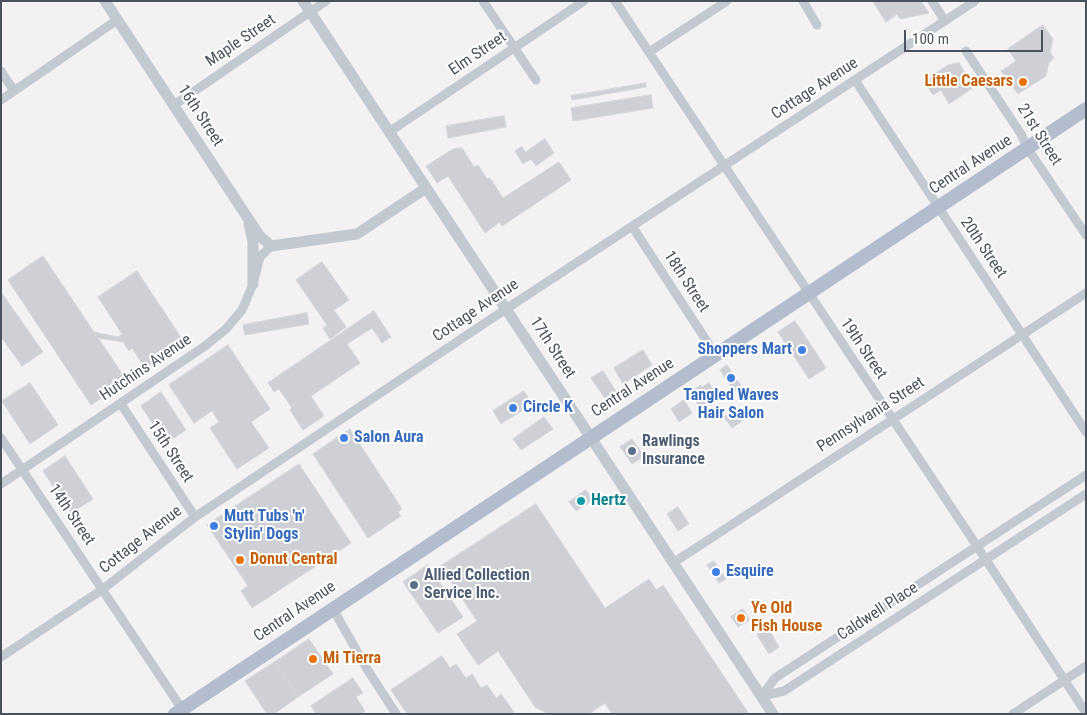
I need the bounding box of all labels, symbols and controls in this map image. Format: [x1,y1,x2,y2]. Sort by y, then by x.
street label: Maple Street [202,11,280,71]
scale bar [907,20,1046,52]
street label: Elm Street [446,28,510,80]
text: 100 m [912,30,949,48]
street label: Cottage Avenue [768,54,862,124]
place label: Little Caesars [924,72,1013,92]
marker: Little Caesars [1017,76,1029,88]
street label: 16th Street [173,82,227,150]
street label: 21st Street [1013,101,1065,169]
street label: Central Avenue [926,131,1016,199]
street label: 20th Street [956,214,1010,282]
street label: 18th Street [659,248,713,316]
street label: Cottage Avenue [429,275,523,347]
street label: 17th Street [525,314,579,382]
street label: 19th Street [836,315,890,383]
street label: Hutchins Avenue [97,330,195,406]
place label: Shoppers Mart [698,340,792,360]
marker: Shoppers Mart [796,344,808,356]
street label: Central Avenue [588,354,678,422]
marker: Tangled Waves Hair Salon [725,372,737,384]
street label: Pennsylvania Street [814,373,928,457]
place label: Tangled Waves Hair Salon [683,386,779,424]
place label: Circle K [523,398,573,418]
marker: Circle K [507,402,519,414]
street label: 15th Street [143,418,197,486]
place label: Salon Aura [354,428,424,448]
marker: Salon Aura [338,432,350,444]
place label: Rawlings Insurance [642,432,705,470]
marker: Rawlings Insurance [626,445,638,457]
street label: 14th Street [44,481,98,549]
place label: Hertz [591,491,626,511]
marker: Hertz [575,495,587,507]
street label: Cottage Avenue [96,502,186,578]
place label: Mutt Tubs 'n' Stylin' Dogs [224,507,305,545]
marker: Mutt Tubs 'n' Stylin' Dogs [208,520,220,532]
place label: Donut Central [250,550,338,570]
marker: Donut Central [234,554,246,566]
place label: Esquire [726,562,774,582]
place label: Allied Collection Service Inc. [424,566,530,604]
marker: Esquire [710,566,722,578]
street label: Central Avenue [250,578,340,646]
marker: Allied Collection Service Inc. [408,579,420,591]
street label: Caldwell Place [834,579,922,645]
place label: Ye Old Fish House [751,599,822,637]
marker: Ye Old Fish House [735,612,747,624]
place label: Mi Tierra [323,649,381,669]
marker: Mi Tierra [307,653,319,665]

